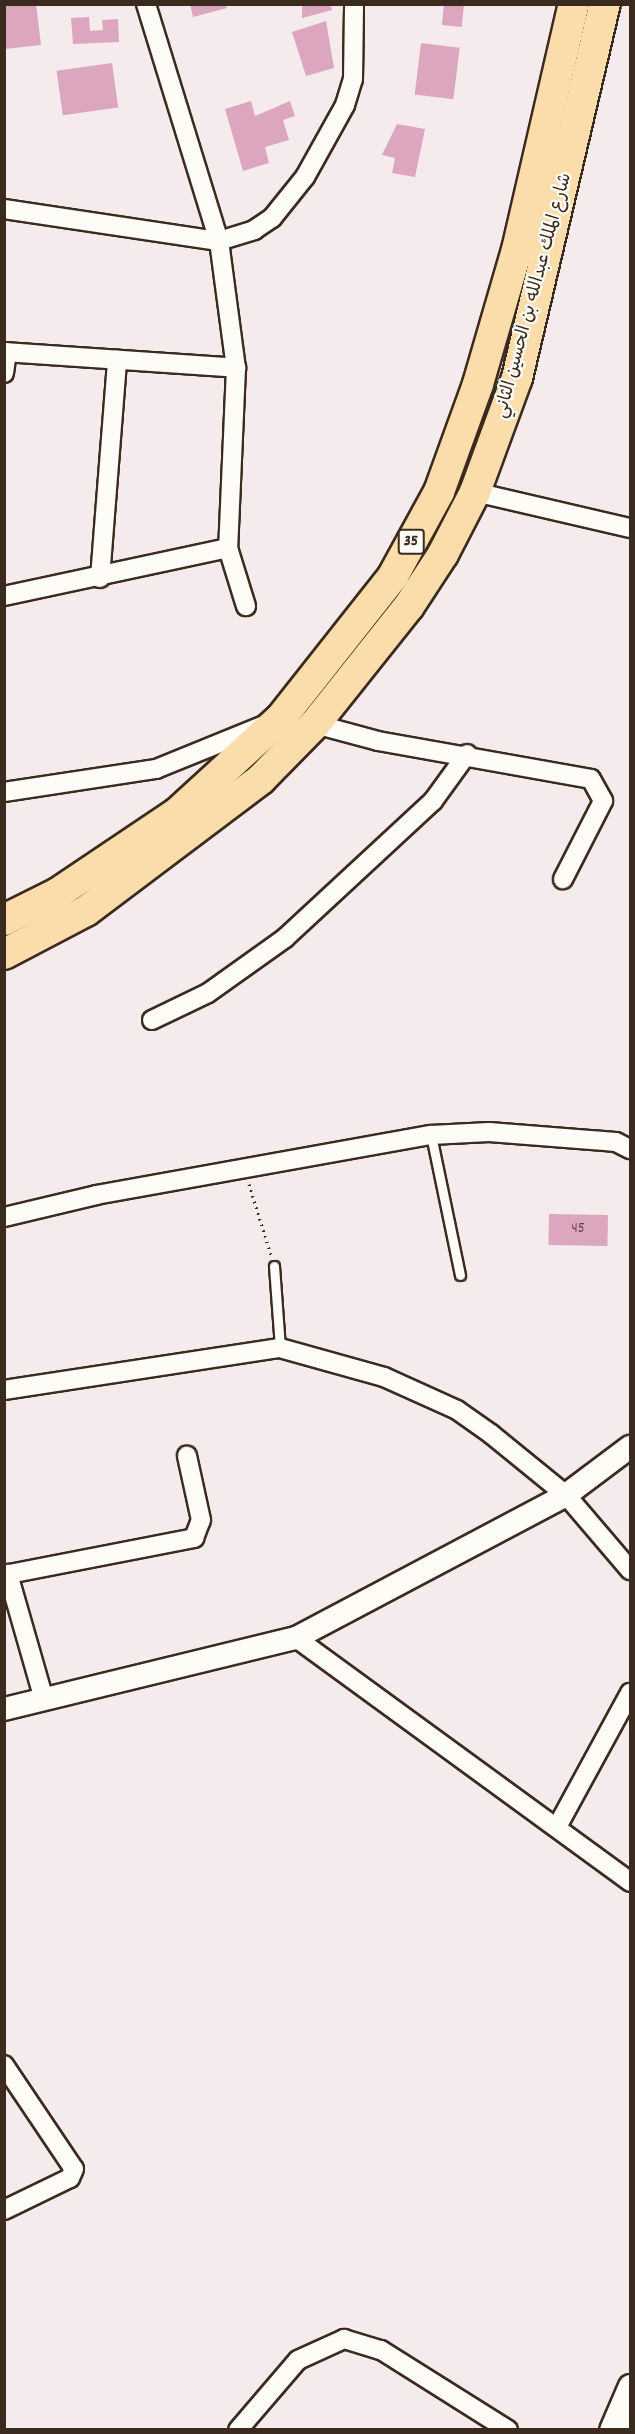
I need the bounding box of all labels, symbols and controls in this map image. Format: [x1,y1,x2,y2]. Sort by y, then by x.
street label: شارع الملك عبدالله بن الحسين الثاني [492,171,578,421]
road number: 35 [398,529,424,555]
house number: 45 [571,1221,585,1239]

